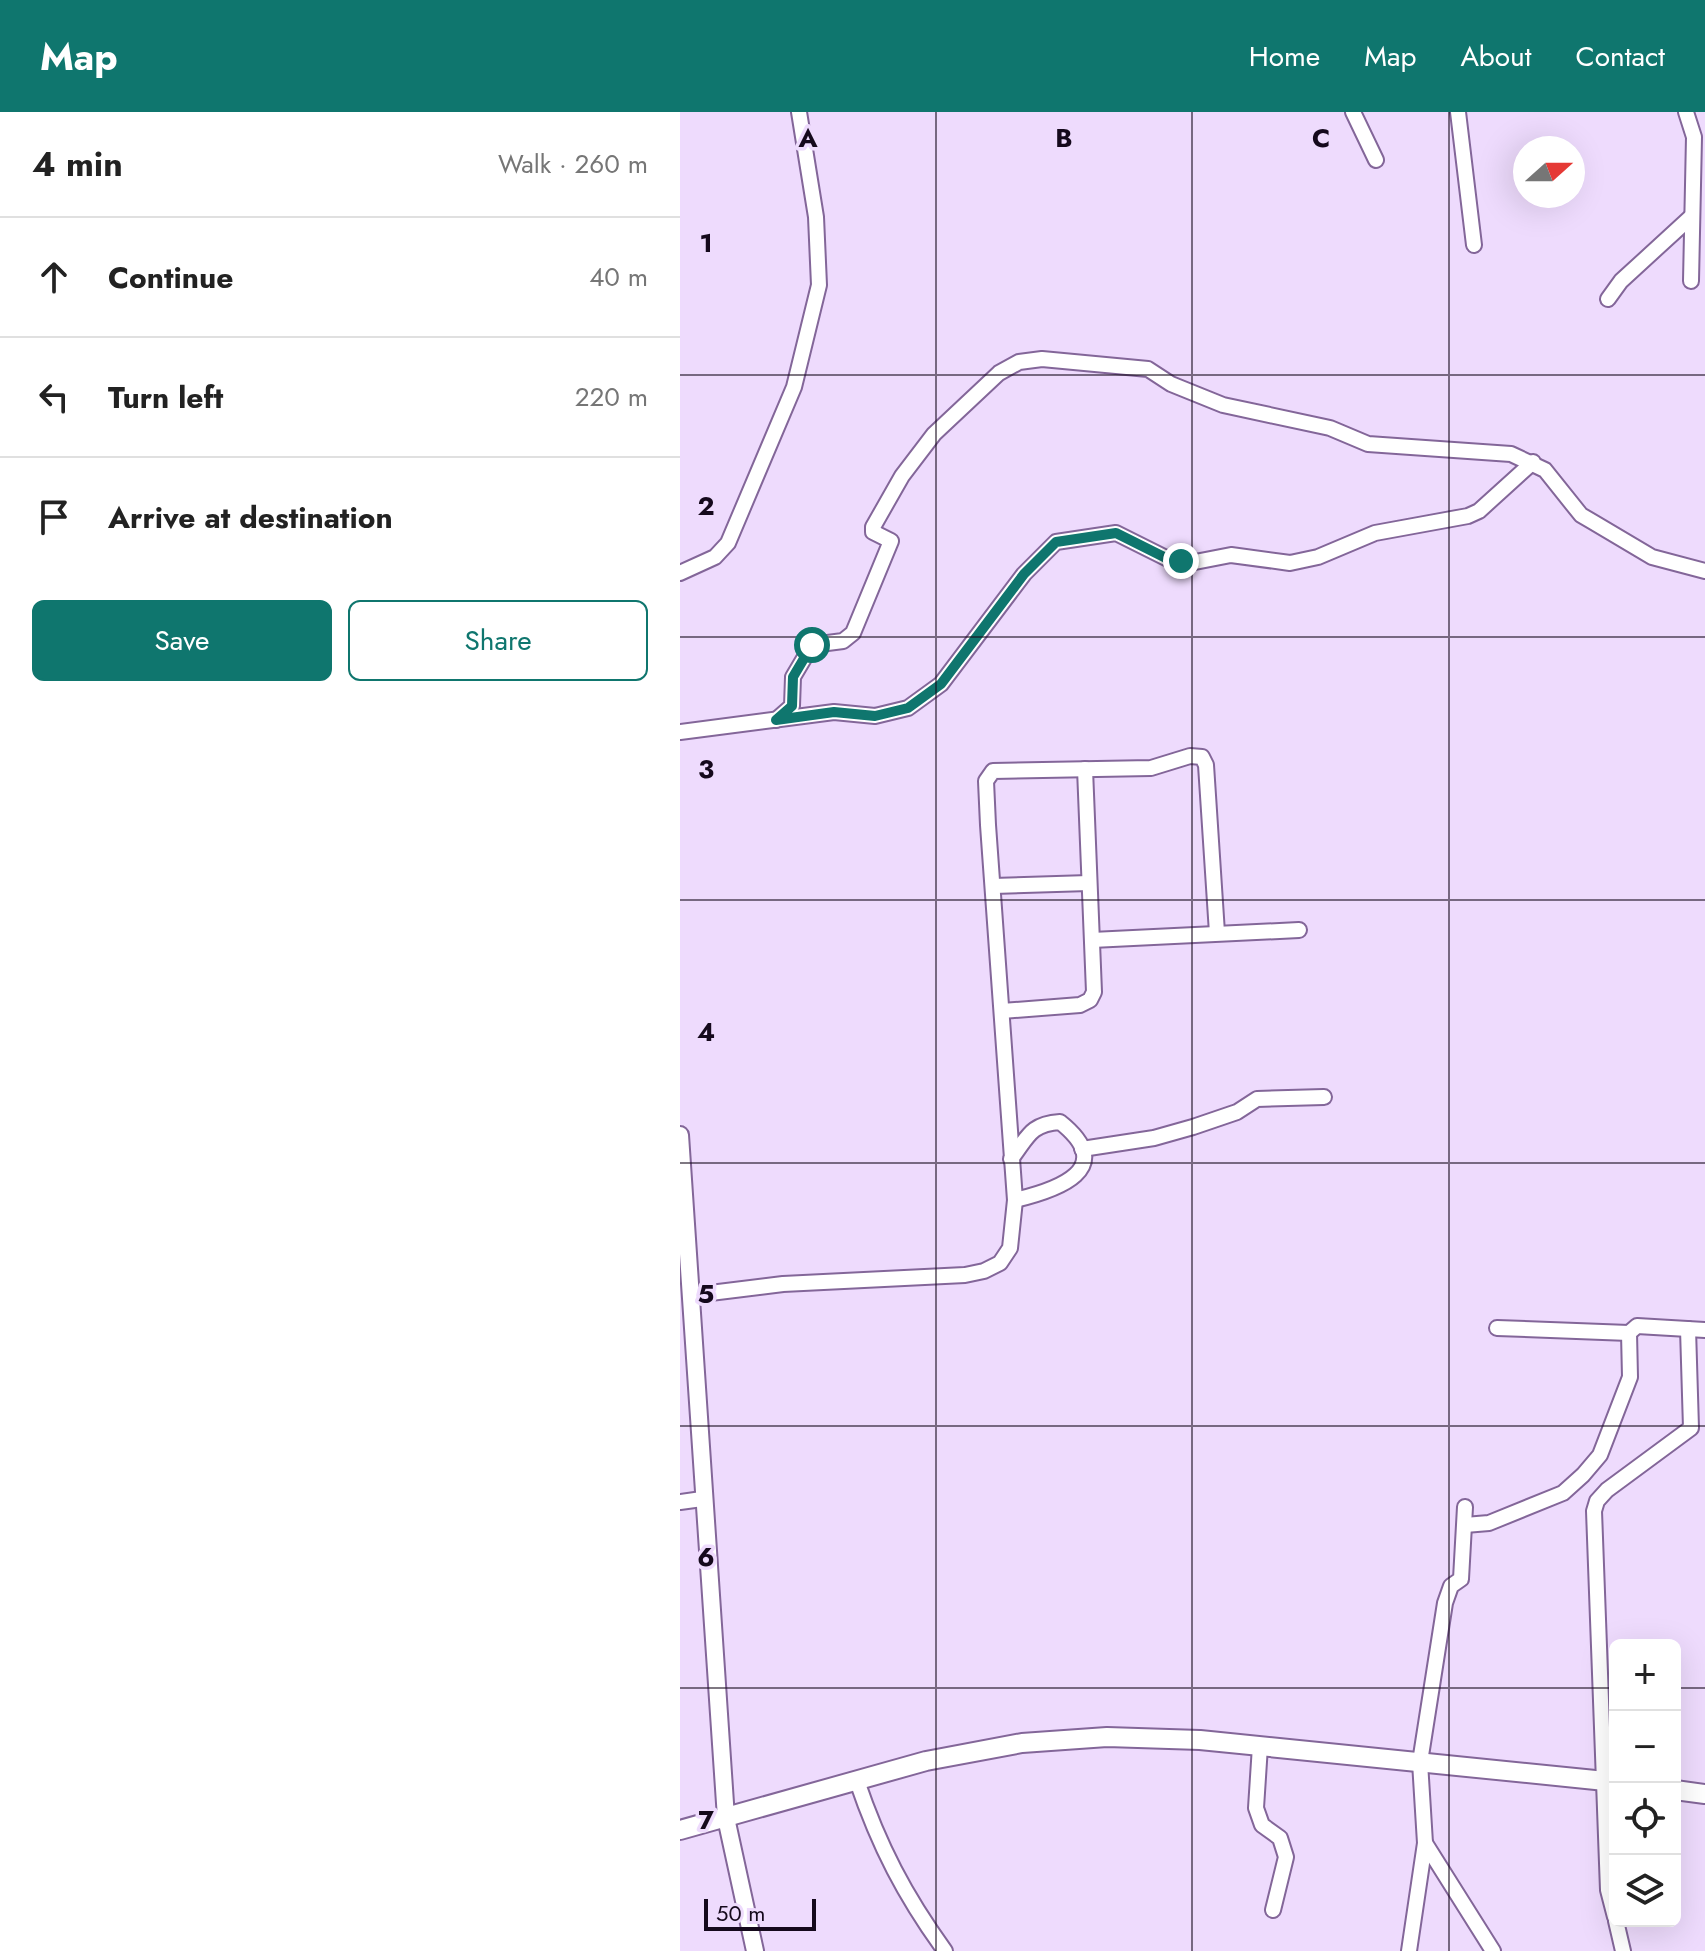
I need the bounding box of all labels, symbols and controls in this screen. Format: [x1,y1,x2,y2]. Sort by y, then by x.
text: Map [40,29,118,84]
text: Home [1249,36,1320,77]
text: Map [1364,36,1416,77]
text: About [1460,36,1532,77]
text: Contact [1576,36,1665,77]
text: A [797,119,818,157]
text: B [1055,119,1073,157]
text: C [1312,119,1330,157]
north arrow [1513,136,1585,208]
text: 4 min [32,140,123,189]
text: Walk · 260 m [498,145,648,183]
text: 1 [699,224,713,262]
icon: ahead [32,255,76,299]
text: Continue [108,256,234,299]
text: 40 m [589,258,648,296]
icon: left [32,375,76,419]
text: Turn left [108,376,223,419]
text: 220 m [575,378,648,416]
text: 2 [697,487,715,525]
icon: arrive [32,495,76,539]
text: Arrive at destination [108,496,393,539]
route end [1163,543,1199,579]
button: Save [32,600,332,681]
button: Share [348,600,648,681]
route start [794,627,830,663]
text: 3 [698,750,714,788]
text: 4 [697,1013,715,1051]
text: 5 [698,1275,714,1313]
text: 6 [697,1538,715,1576]
map controls [1609,1639,1681,1927]
button: + [1609,1639,1681,1711]
button: − [1609,1711,1681,1783]
button: locate [1609,1783,1681,1855]
text: 7 [698,1801,714,1839]
button: layers [1609,1855,1681,1927]
scale bar [704,1895,816,1931]
text: 50 m [716,1897,765,1929]

